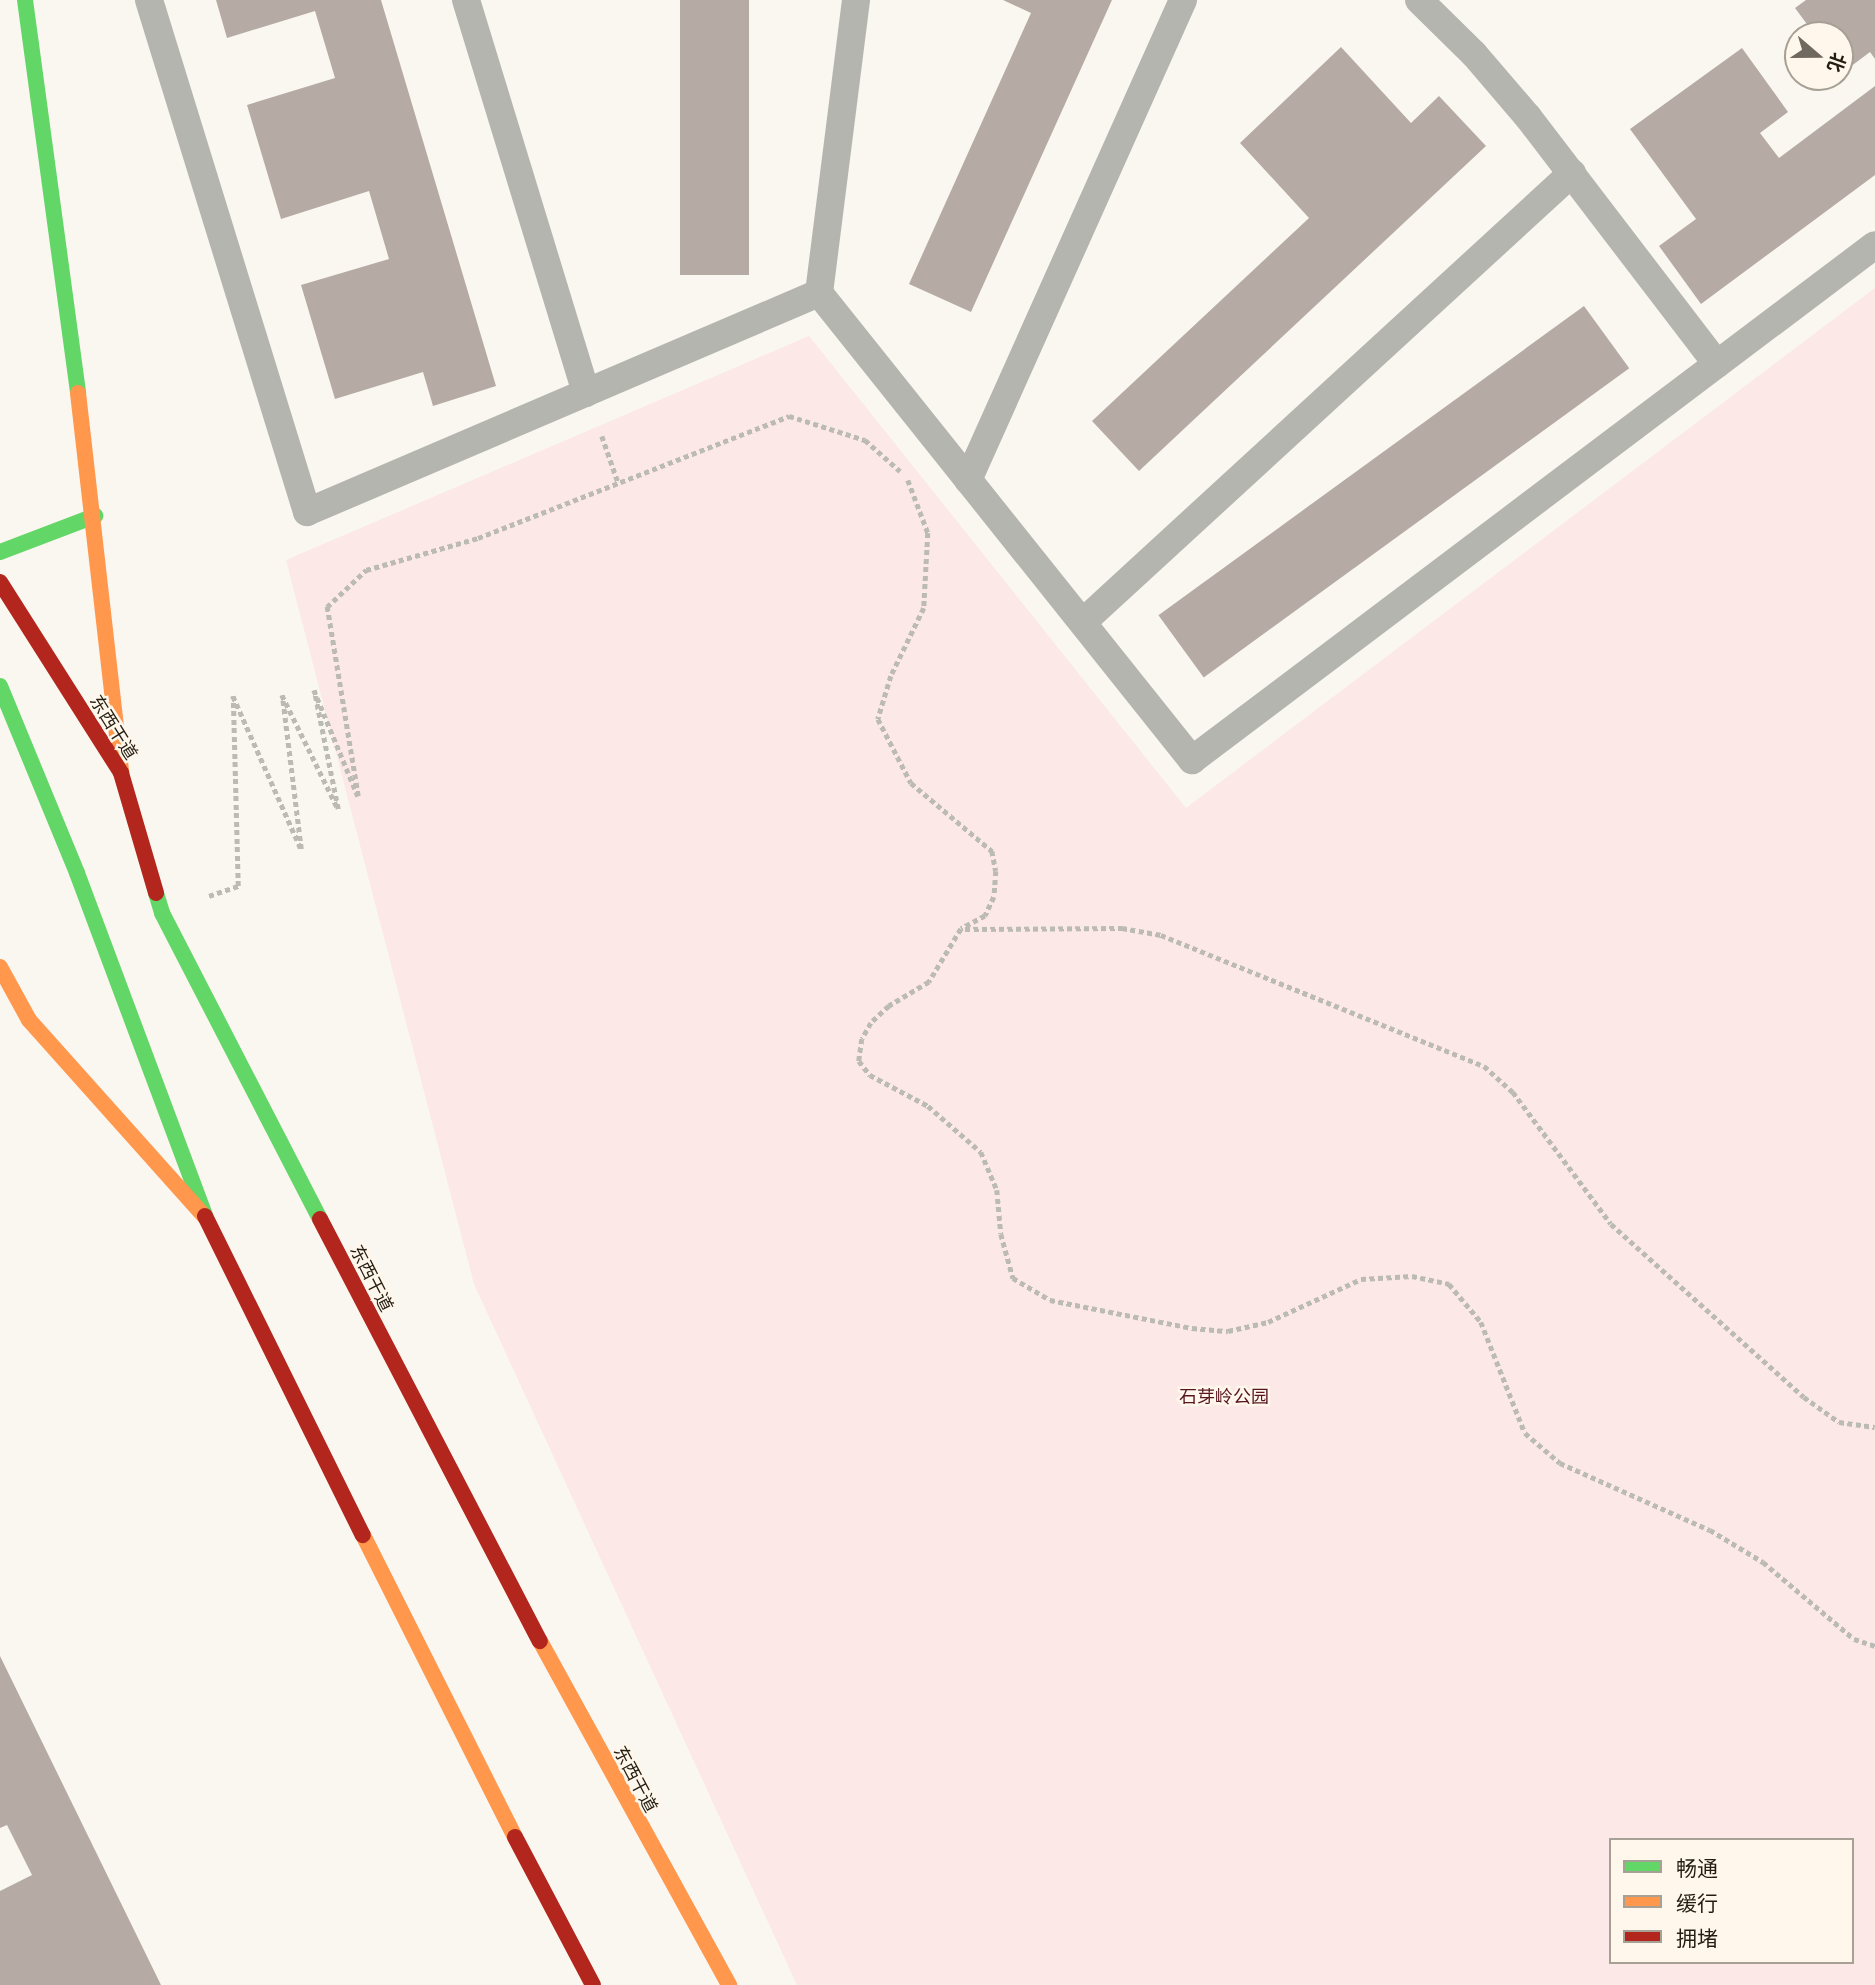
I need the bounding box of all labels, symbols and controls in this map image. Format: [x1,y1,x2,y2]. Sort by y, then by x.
north arrow [1784,21,1854,91]
text: 北 [1823,50,1851,76]
street label: 东西干道 [86,691,142,763]
street label: 东西干道 [346,1241,398,1315]
park label: 石芽岭公园 [1179,1385,1269,1407]
street label: 东西干道 [610,1742,662,1816]
legend [1609,1838,1854,1964]
text: 畅通 [1676,1855,1718,1881]
text: 缓行 [1676,1890,1718,1916]
text: 拥堵 [1676,1925,1718,1951]

